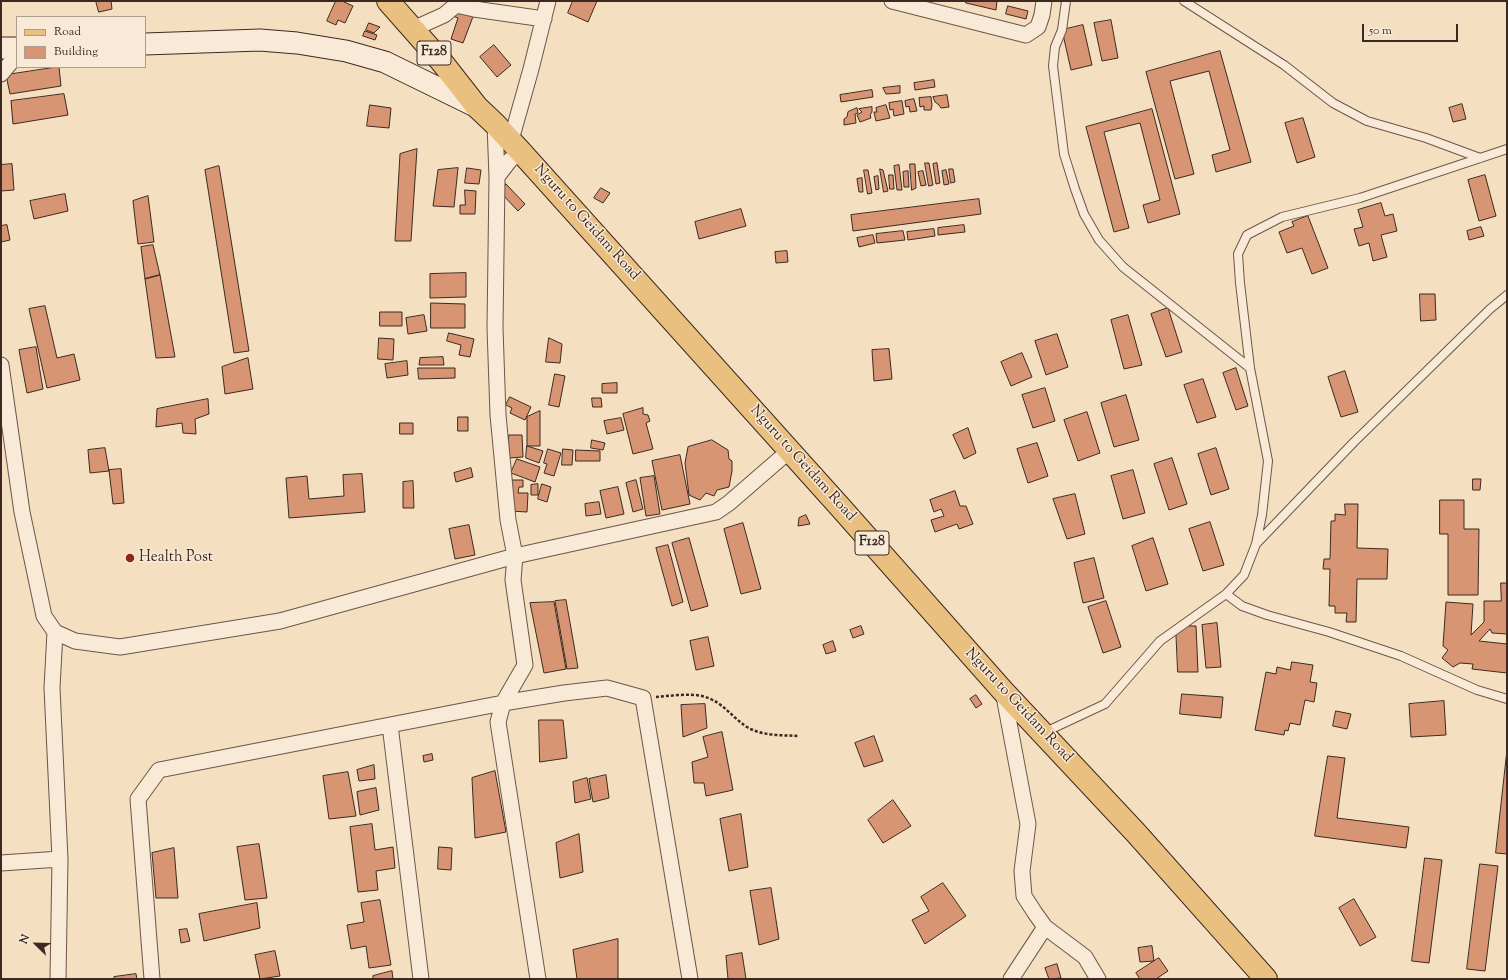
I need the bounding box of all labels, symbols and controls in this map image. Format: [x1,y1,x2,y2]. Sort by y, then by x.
legend [16,16,146,68]
scale bar [1364,16,1460,42]
text: 50 m [1369,22,1392,40]
text: Road [54,23,81,41]
road number: F128 [417,41,451,65]
text: Building [54,43,98,61]
street label: Nguru to Geidam Road [529,161,643,285]
street label: Nguru to Geidam Road [745,402,859,526]
road number: F128 [855,531,889,555]
place label: Health Post [139,549,213,567]
marker: Health Post [124,552,136,564]
street label: Nguru to Geidam Road [960,645,1076,767]
north arrow [16,924,56,964]
text: N [16,932,34,946]

